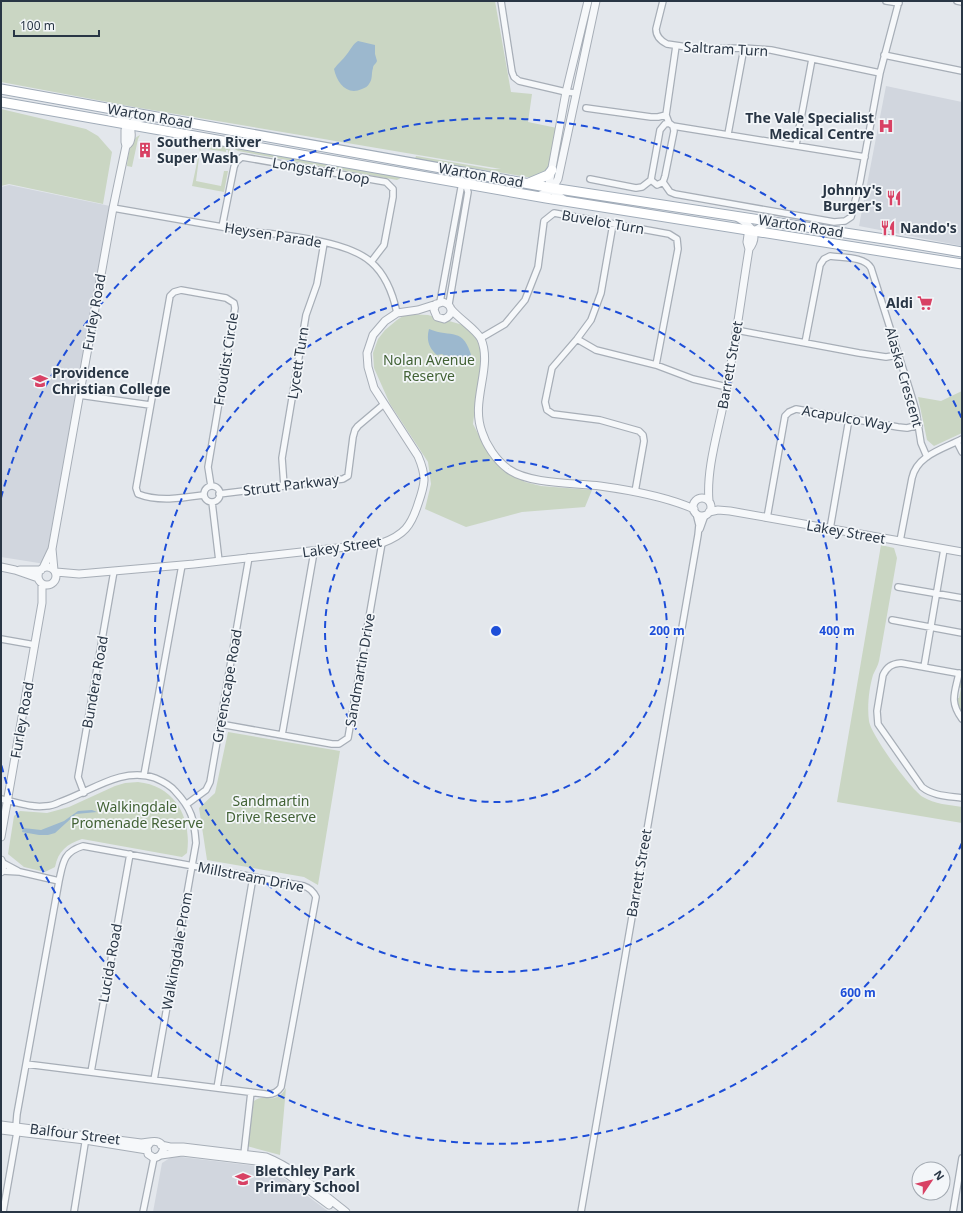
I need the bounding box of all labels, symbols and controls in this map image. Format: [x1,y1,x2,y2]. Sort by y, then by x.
scale bar [14,12,99,38]
text: 100 m [20,17,55,34]
street label: Saltram Turn [683,37,769,60]
street label: Warton Road [106,99,194,132]
place label: The Vale Specialist Medical Centre [745,108,874,143]
hospital icon: The Vale Specialist Medical Centre [877,117,895,135]
place label: Southern River Super Wash [157,132,262,167]
building icon: Southern River Super Wash [136,141,154,159]
street label: Longstaff Loop [271,153,371,188]
street label: Warton Road [437,158,525,191]
place label: Johnny's Burger's [820,180,882,215]
restaurant icon: Johnny's Burger's [885,189,903,207]
street label: Buvelot Turn [560,205,646,238]
street label: Warton Road [757,209,845,242]
street label: Heysen Parade [223,217,323,252]
place label: Nando's [900,218,957,237]
restaurant icon: Nando's [879,219,897,237]
street label: Furley Road [77,272,110,352]
place label: Aldi [886,293,913,312]
supermarket icon: Aldi [916,294,934,312]
street label: Froudist Circle [209,311,242,407]
street label: Barrett Street [712,319,747,410]
street label: Lycett Turn [282,325,313,400]
street label: Alaska Crescent [881,325,928,429]
park label: Nolan Avenue Reserve [383,350,475,385]
place label: Providence Christian College [52,363,171,398]
school or university icon: Providence Christian College [31,372,49,390]
street label: Acapulco Way [801,400,894,435]
street label: Strutt Parkway [242,469,341,500]
street label: Lakey Street [805,515,887,548]
street label: Lakey Street [301,532,383,561]
street label: Sandmartin Drive [340,611,379,728]
text: 200 m [649,622,685,639]
text: 400 m [819,622,855,639]
centre of rings [489,624,503,638]
street label: Greenscape Road [207,628,246,744]
street label: Bundera Road [77,634,112,730]
street label: Furley Road [5,680,38,760]
park label: Sandmartin Drive Reserve [226,791,316,826]
park label: Walkingdale Promenade Reserve [71,797,203,832]
street label: Barrett Street [621,827,656,918]
street label: Millstream Drive [196,857,306,896]
street label: Walkingdale Prom [157,890,196,1012]
street label: Lucida Road [93,922,126,1004]
text: 600 m [840,984,876,1001]
street label: Balfour Street [29,1119,121,1148]
place label: Bletchley Park Primary School [255,1161,360,1196]
north arrow [911,1161,951,1201]
text: N [931,1167,948,1183]
school or university icon: Bletchley Park Primary School [234,1170,252,1188]

